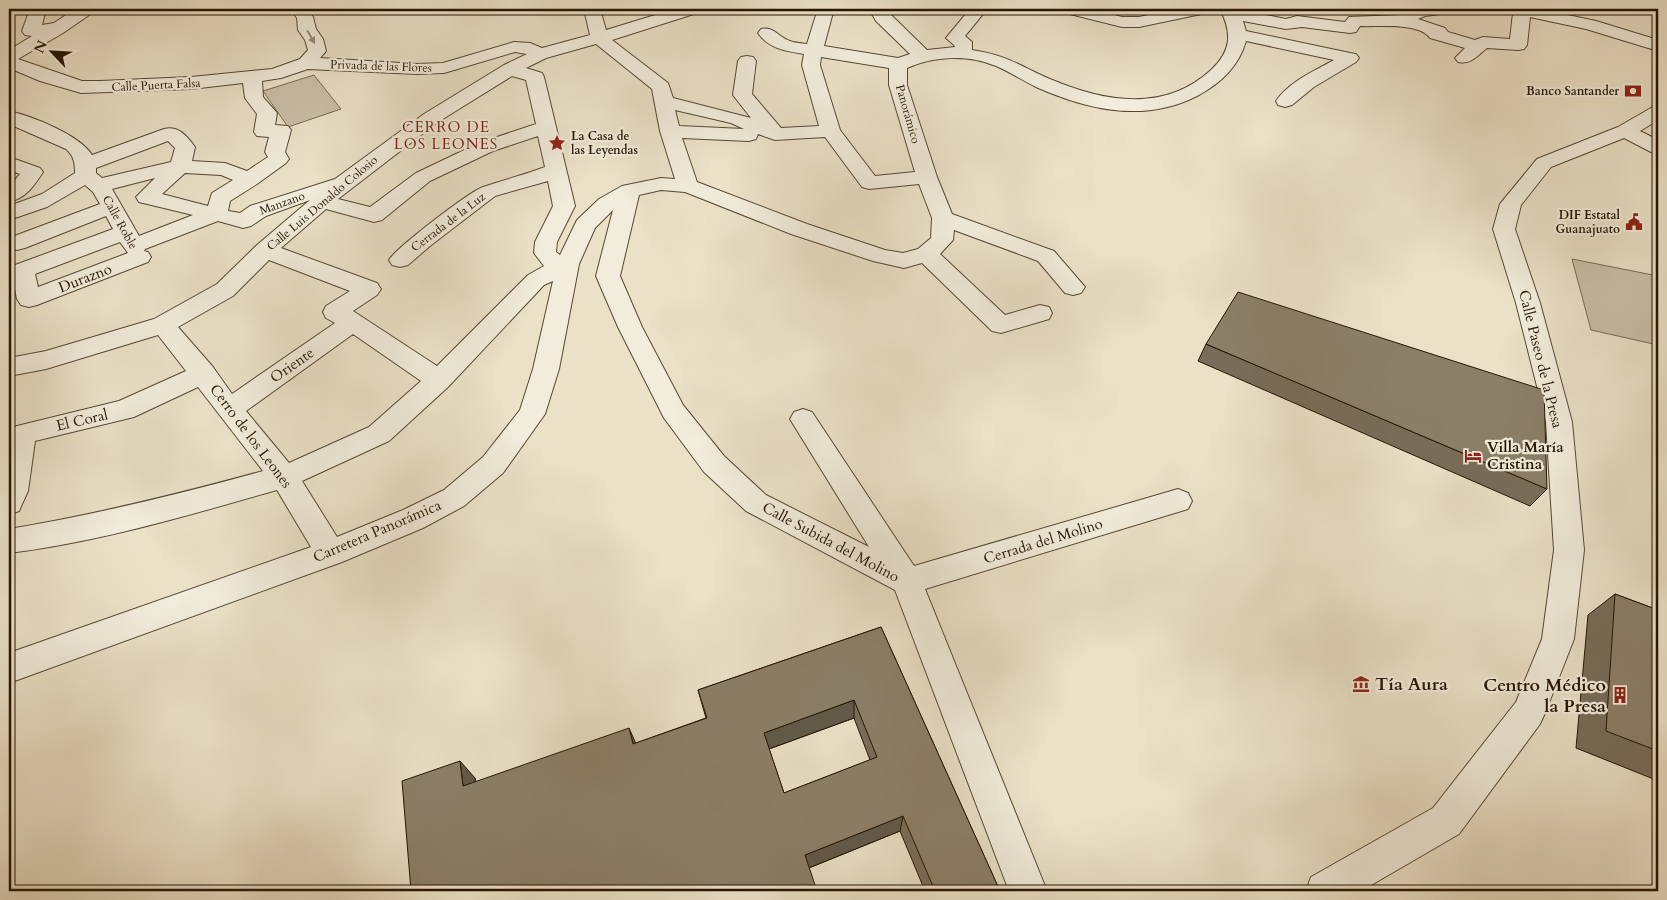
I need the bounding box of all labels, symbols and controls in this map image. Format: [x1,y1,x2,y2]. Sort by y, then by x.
north arrow [28,28,78,78]
one-way arrow [307,30,316,43]
text: N [29,37,52,56]
street label: Privada de las Flores [330,56,432,76]
street label: Calle Puerta Falsa [111,75,202,95]
bank icon: Banco Santander [1623,81,1643,101]
street label: Panorámico [892,83,924,146]
place label: Banco Santander [1526,83,1619,99]
district label: CERRO DE LOS LEONES [394,117,498,154]
place label: La Casa de las Leyendas [571,128,638,158]
place icon: La Casa de las Leyendas [547,133,567,153]
street label: Calle Luis Donaldo Colosio [263,152,381,254]
street label: Manzano [257,187,307,219]
street label: Cerrada de la Luz [408,188,489,255]
street label: Calle Roble [99,192,141,252]
place label: DIF Estatal Guanajuato [1556,207,1620,237]
public building icon: DIF Estatal Guanajuato [1624,212,1644,232]
street label: Durazno [55,259,115,297]
street label: Calle Paseo de la Presa [1514,288,1568,431]
street label: Oriente [266,342,318,387]
street label: Cerro de los Leones [205,380,297,492]
street label: El Coral [54,404,110,436]
place label: Villa María Cristina [1487,437,1564,474]
hotel icon: Villa María Cristina [1463,446,1483,466]
street label: Carretera Panorámica [310,495,445,567]
street label: Calle Subida del Molino [759,497,903,587]
street label: Cerrada del Molino [981,513,1105,569]
place label: Tía Aura [1375,672,1448,697]
place label: Centro Médico la Presa [1483,673,1606,719]
museum icon: Tía Aura [1351,674,1371,694]
building icon: Centro Médico la Presa [1610,685,1630,705]

